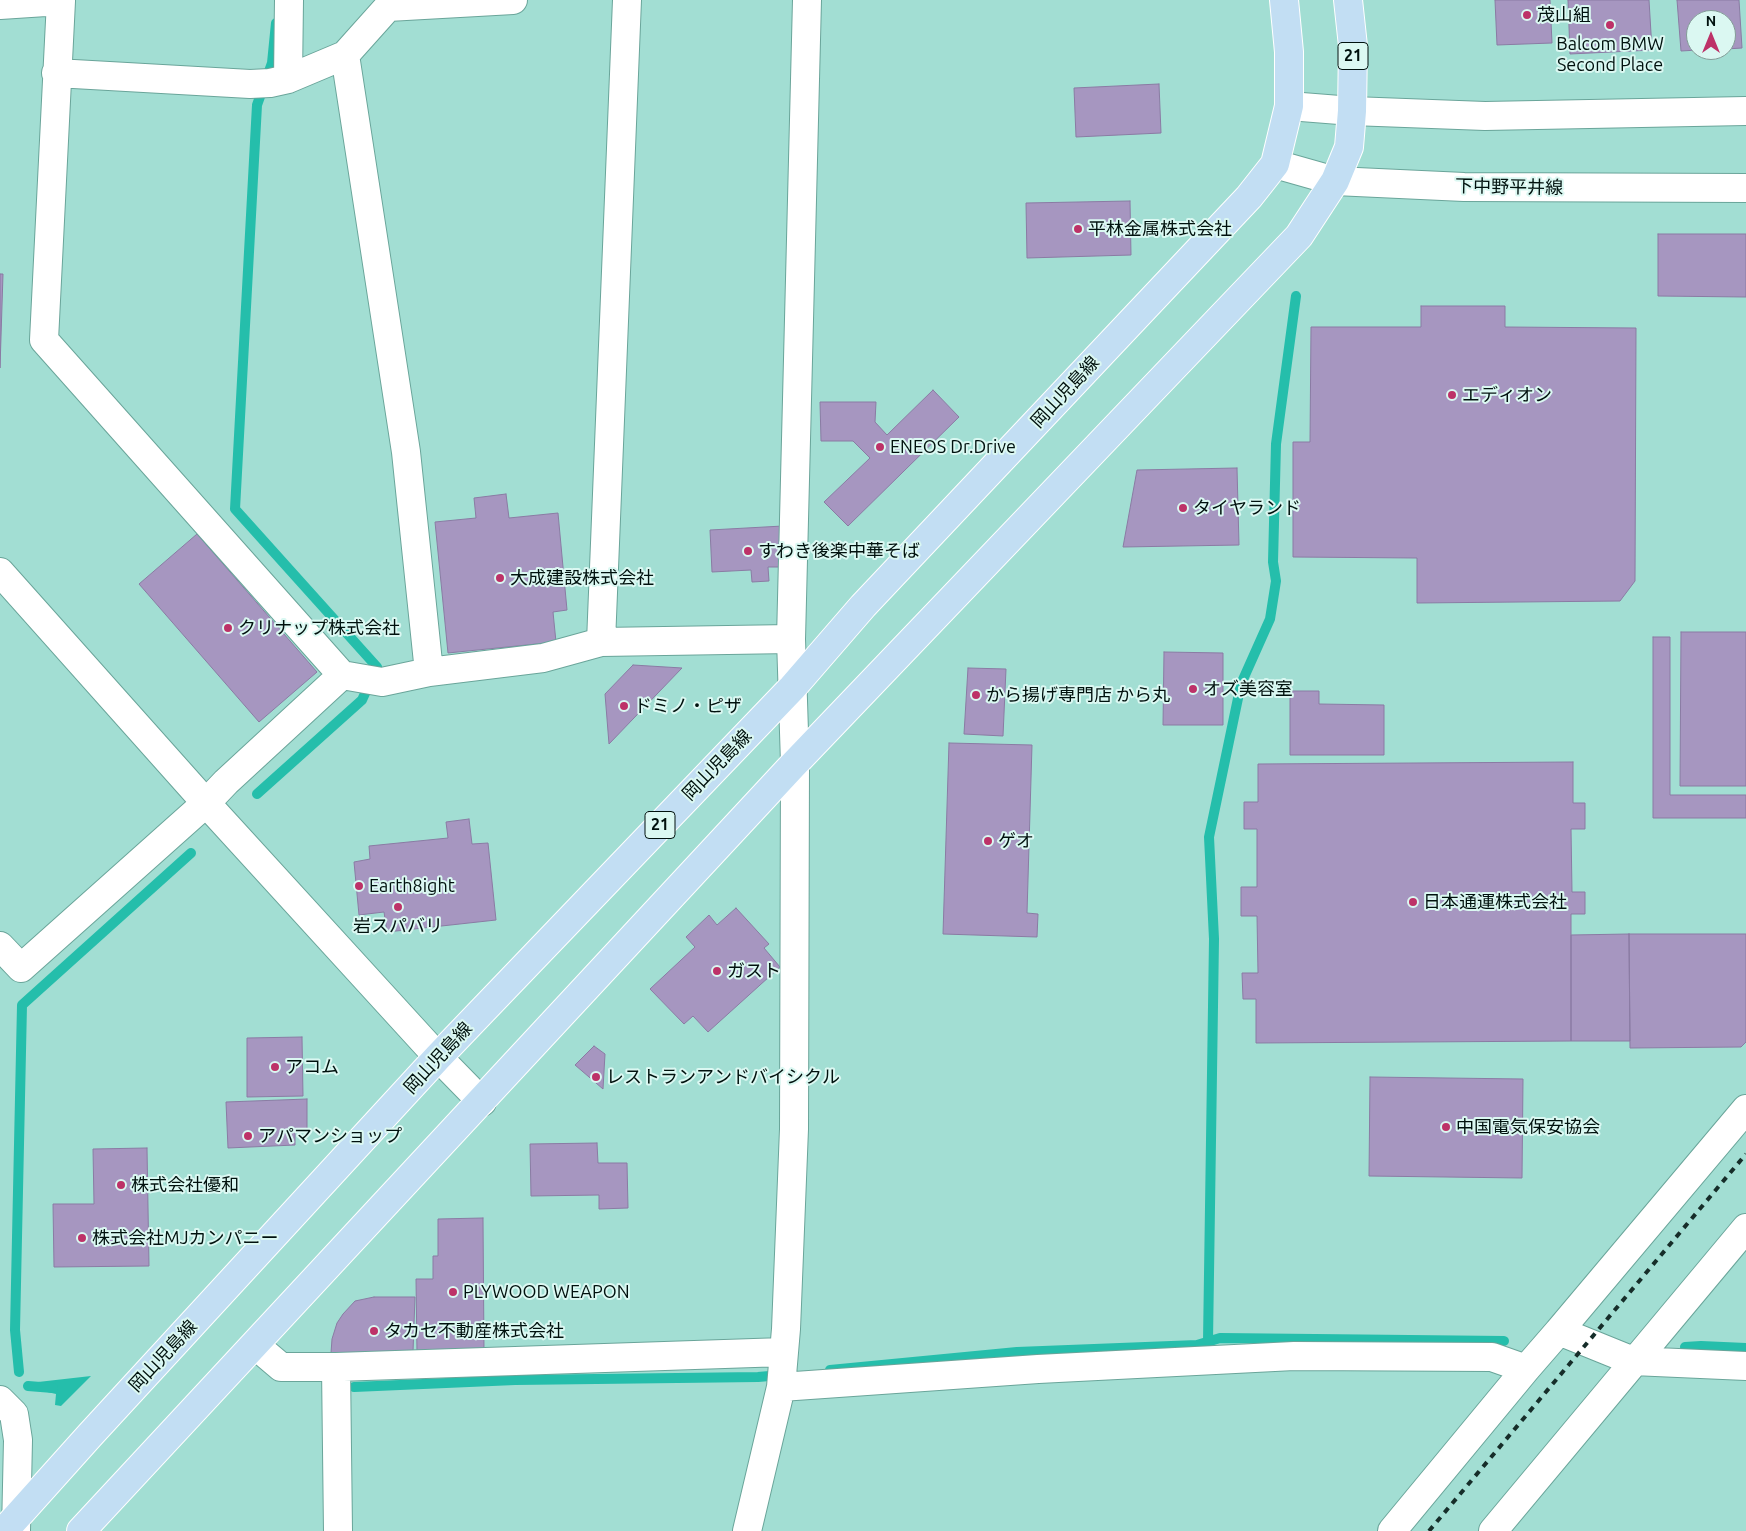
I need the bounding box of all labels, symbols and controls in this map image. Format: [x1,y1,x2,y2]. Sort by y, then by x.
place label: 茂山組 [1537,4,1591,26]
marker: 茂山組 [1521,9,1533,21]
north arrow [1686,10,1736,60]
text: N [1706,13,1716,29]
marker: Balcom BMW Second Place [1604,19,1616,31]
place label: Balcom BMW Second Place [1556,33,1664,76]
road number: 21 [1338,42,1368,70]
street label: 下中野平井線 [1455,175,1563,199]
place label: 平林金属株式会社 [1088,218,1232,240]
marker: 平林金属株式会社 [1072,223,1084,235]
street label: 岡山児島線 [1026,352,1104,432]
place label: エディオン [1462,384,1552,406]
marker: エディオン [1446,389,1458,401]
place label: ENEOS Dr.Drive [890,436,1016,458]
marker: ENEOS Dr.Drive [874,441,886,453]
place label: タイヤランド [1193,497,1301,519]
marker: タイヤランド [1177,502,1189,514]
place label: すわき後楽中華そば [758,540,920,562]
marker: すわき後楽中華そば [742,545,754,557]
place label: 大成建設株式会社 [510,567,654,589]
marker: 大成建設株式会社 [494,572,506,584]
place label: クリナップ株式会社 [238,617,400,639]
marker: クリナップ株式会社 [222,622,234,634]
place label: オズ美容室 [1203,678,1293,700]
marker: オズ美容室 [1187,683,1199,695]
place label: から揚げ専門店 から丸 [986,684,1170,706]
marker: から揚げ専門店 から丸 [970,689,982,701]
place label: ドミノ・ピザ [634,695,742,717]
marker: ドミノ・ピザ [618,700,630,712]
street label: 岡山児島線 [678,725,756,805]
road number: 21 [645,812,675,838]
place label: ゲオ [998,830,1034,852]
marker: ゲオ [982,835,994,847]
place label: Earth8ight [369,875,455,897]
marker: Earth8ight [353,880,365,892]
place label: 日本通運株式会社 [1423,891,1567,913]
marker: 日本通運株式会社 [1407,896,1419,908]
marker: 岩スパバリ [392,901,404,913]
place label: 岩スパバリ [353,915,443,937]
place label: ガスト [727,960,781,982]
marker: ガスト [711,965,723,977]
street label: 岡山児島線 [399,1018,477,1098]
place label: アコム [285,1056,339,1078]
marker: アコム [269,1061,281,1073]
place label: レストランアンドバイシクル [606,1066,840,1088]
marker: レストランアンドバイシクル [590,1071,602,1083]
place label: 中国電気保安協会 [1456,1116,1600,1138]
marker: 中国電気保安協会 [1440,1121,1452,1133]
place label: アパマンショップ [258,1125,402,1147]
marker: アパマンショップ [242,1130,254,1142]
place label: 株式会社優和 [131,1174,239,1196]
marker: 株式会社優和 [115,1179,127,1191]
place label: 株式会社MJカンパニー [92,1227,278,1249]
marker: 株式会社MJカンパニー [76,1232,88,1244]
place label: PLYWOOD WEAPON [463,1281,630,1303]
marker: PLYWOOD WEAPON [447,1286,459,1298]
street label: 岡山児島線 [124,1316,202,1396]
place label: タカセ不動産株式会社 [384,1320,564,1342]
marker: タカセ不動産株式会社 [368,1325,380,1337]

